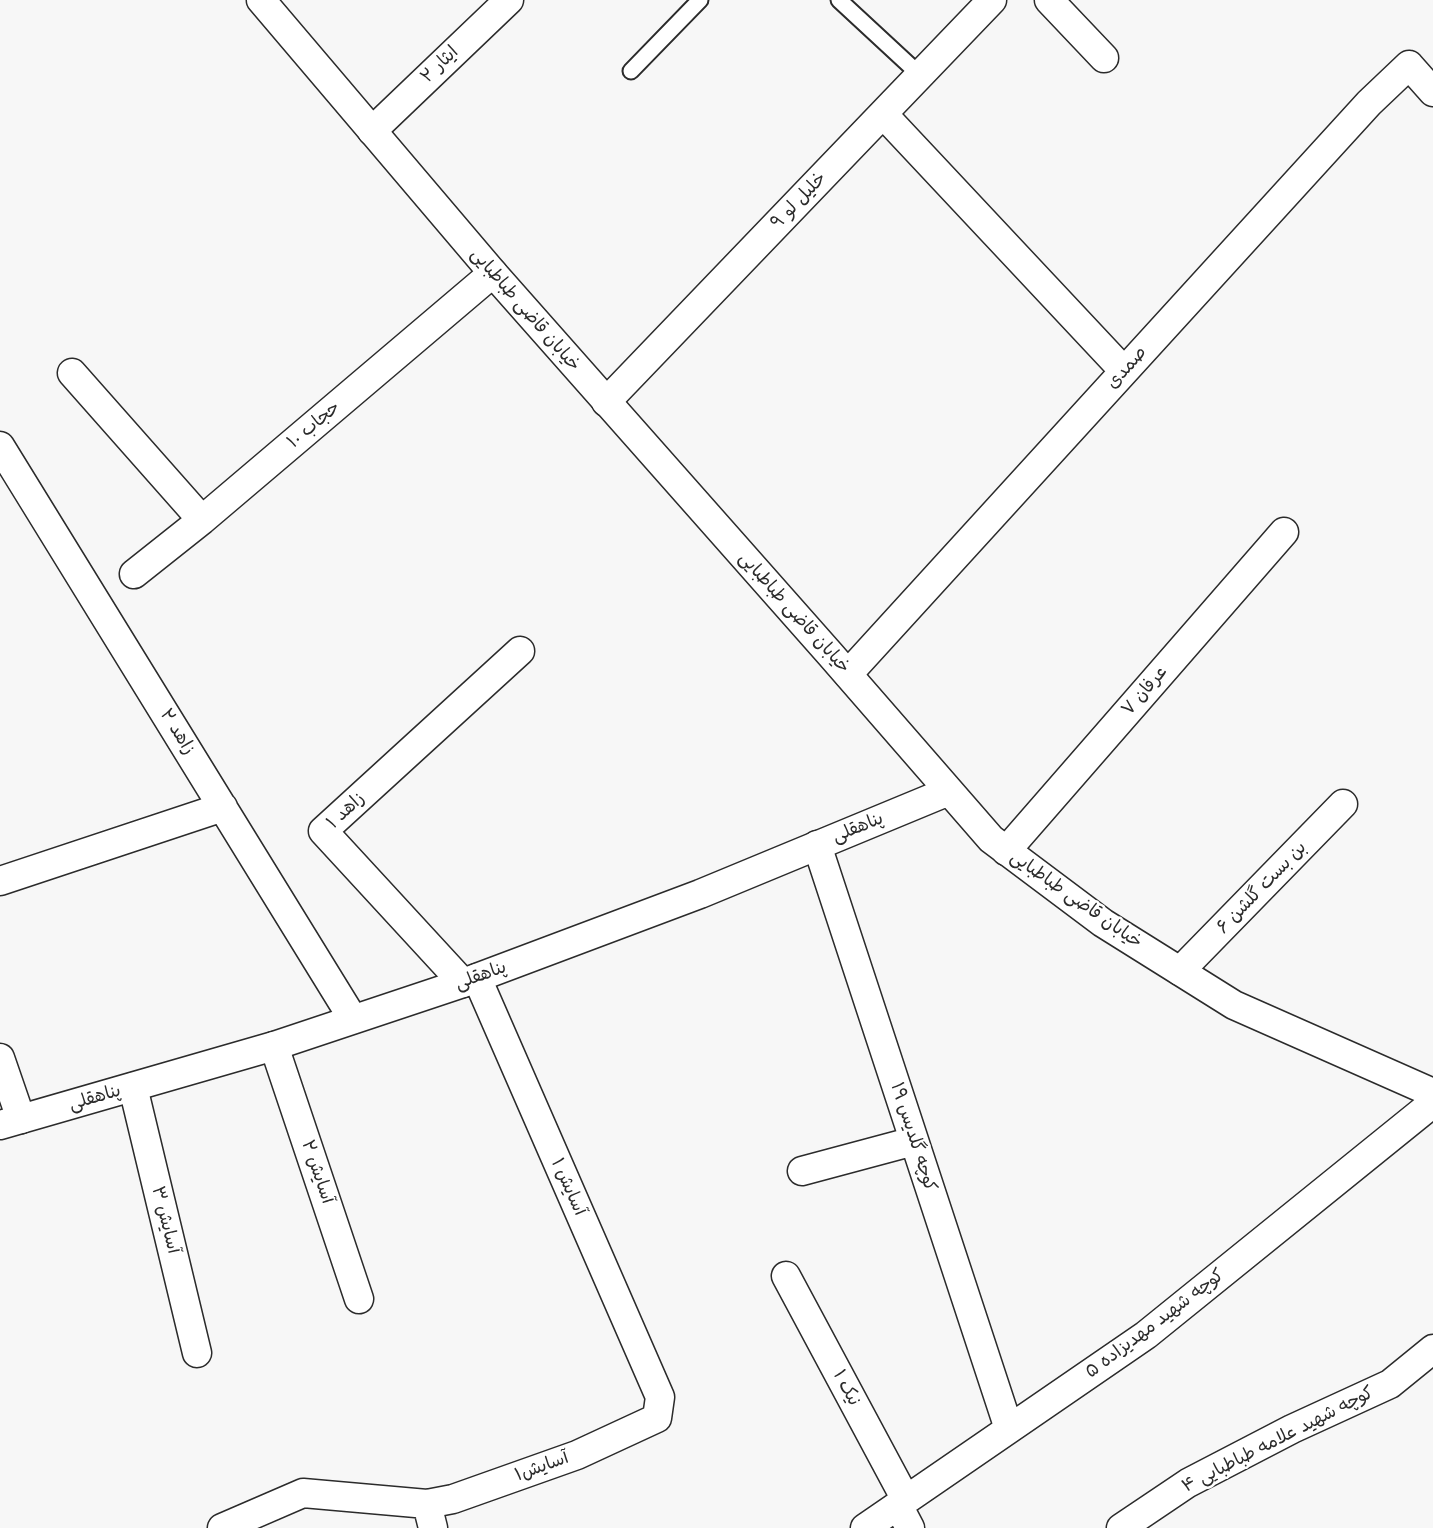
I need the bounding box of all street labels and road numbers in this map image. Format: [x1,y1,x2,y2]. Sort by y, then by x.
street label: ایثار ۲ [417,42,463,88]
street label: خلیل لو ۹ [767,168,831,234]
street label: خیابان قاضی طباطبایی [466,244,584,376]
street label: صمدی [1102,342,1152,394]
street label: حجاب ۱۰ [283,397,345,453]
street label: خیابان قاضی طباطبایی [734,548,854,678]
street label: عرفان ۷ [1118,662,1172,720]
street label: زاهد ۲ [155,705,199,759]
street label: زاهد ۱ [323,788,369,834]
street label: پناهقلی [829,808,887,848]
street label: بن بست گلشن ۶ [1213,837,1311,939]
street label: خیابان قاضی طباطبایی [1006,846,1146,954]
street label: پناهقلی [452,957,510,995]
street label: پناهقلی [67,1080,123,1116]
street label: کوچه گلدیس ۱۹ [885,1080,941,1194]
street label: آسایش ۲ [296,1137,338,1207]
street label: آسایش ۱ [546,1155,590,1219]
street label: آسایش ۳ [146,1184,184,1256]
street label: کوچه شهید مهدیزاده ۵ [1081,1265,1229,1383]
street label: نیک ۱ [828,1366,864,1410]
street label: کوچه شهید علامه طباطبایی ۴ [1179,1382,1377,1498]
street label: آسایش۱ [512,1447,572,1487]

